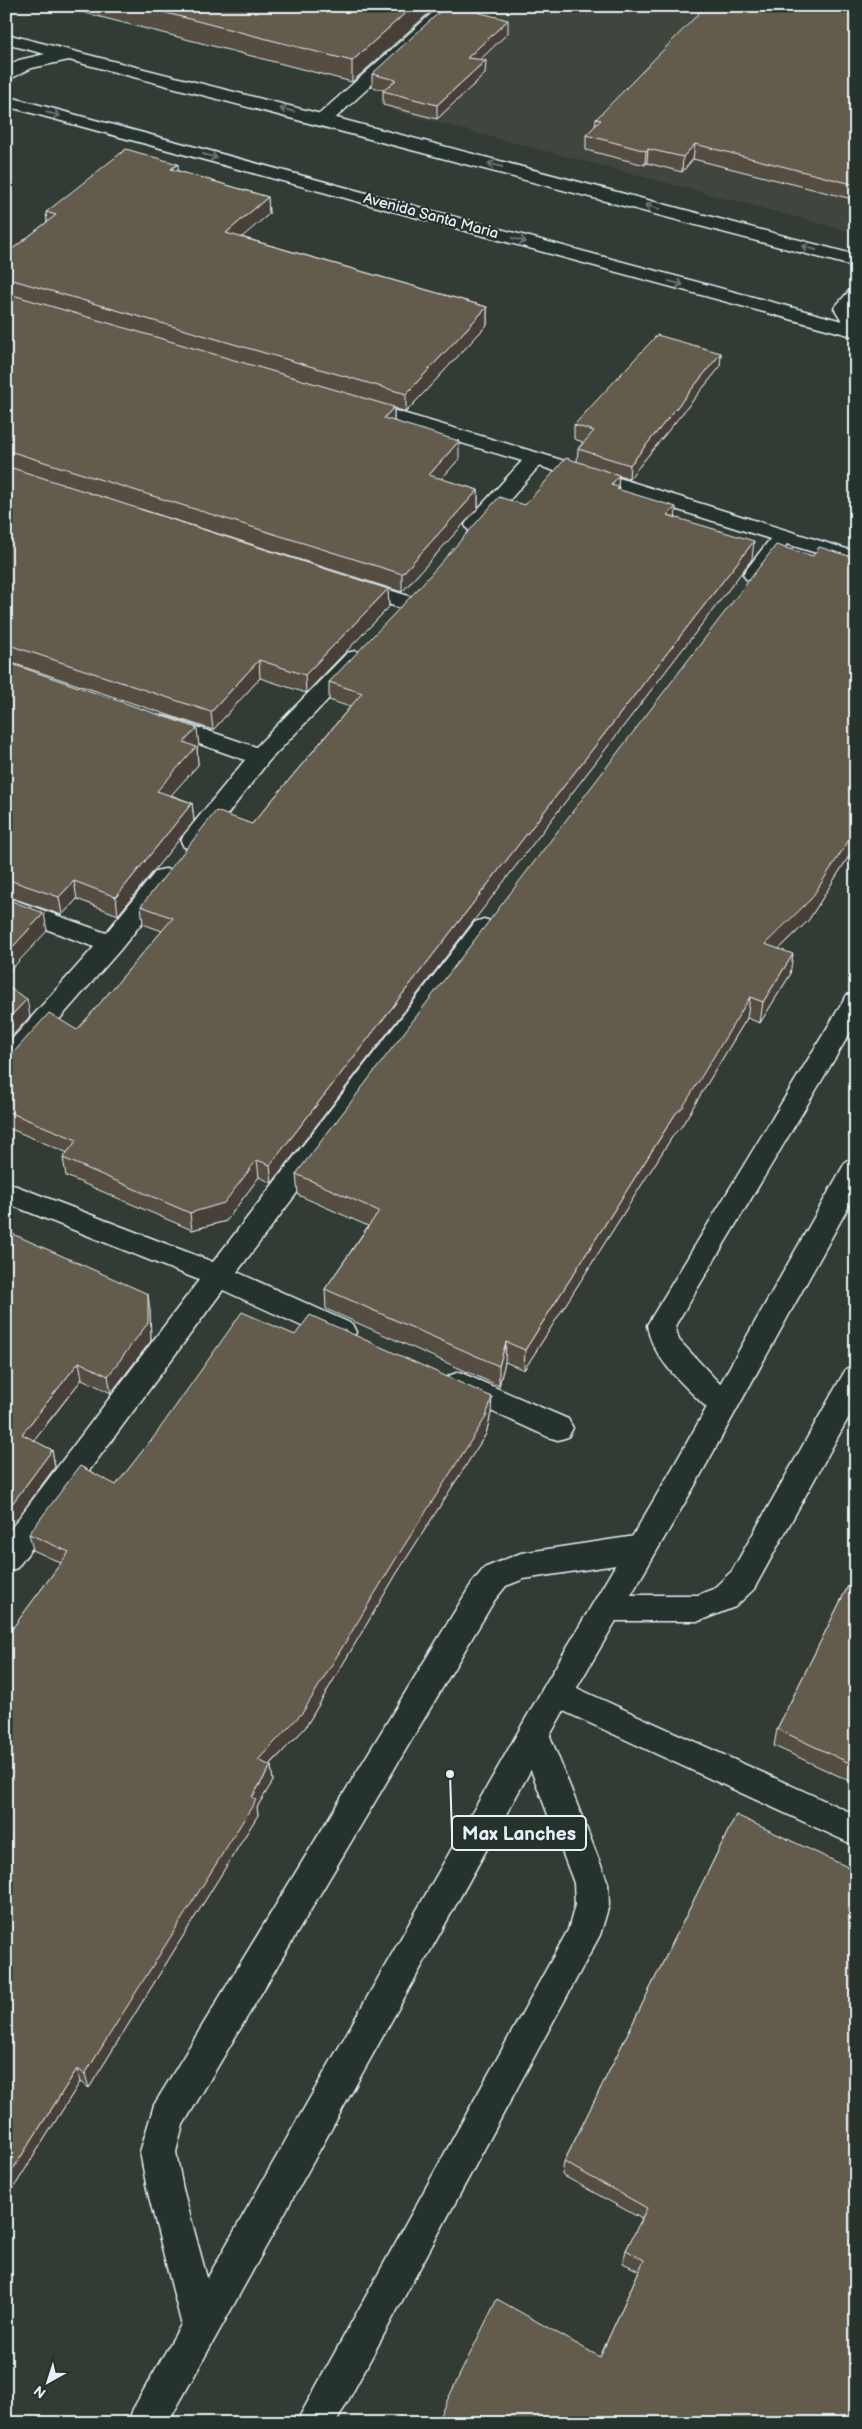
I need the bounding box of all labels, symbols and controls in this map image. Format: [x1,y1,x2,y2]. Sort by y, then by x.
one-way arrow [279,105,295,114]
one-way arrow [45,109,61,119]
one-way arrow [202,152,218,162]
one-way arrow [487,160,503,169]
street label: Avenida Santa Maria [361,189,501,243]
one-way arrow [644,202,660,211]
one-way arrow [511,236,527,245]
one-way arrow [801,243,817,253]
one-way arrow [667,278,683,288]
callout: Max Lanches [452,1816,586,1850]
text: Max Lanches [462,1823,576,1846]
north arrow [22,2356,72,2406]
text: N [31,2382,50,2402]

